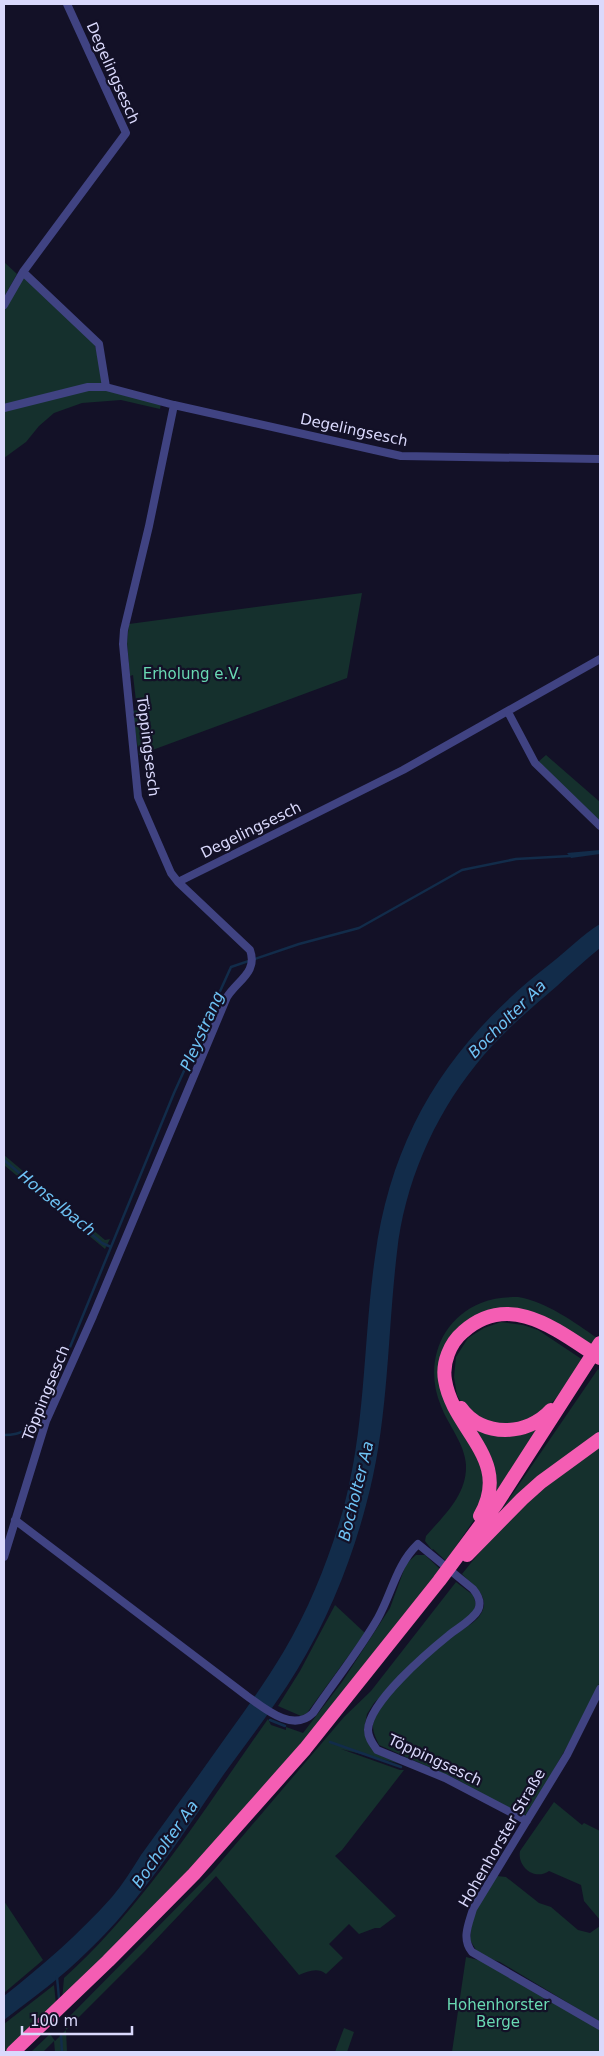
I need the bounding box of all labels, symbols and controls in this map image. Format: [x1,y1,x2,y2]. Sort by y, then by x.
street label: Degelingsesch [83,19,143,127]
street label: Degelingsesch [299,410,409,450]
park label: Erholung e.V. [143,665,241,683]
street label: Töppingsesch [133,694,163,797]
street label: Degelingsesch [198,798,304,862]
water label: Bocholter Aa [464,976,550,1062]
water label: Pleystrang [176,988,228,1074]
water label: Honselbach [15,1166,99,1240]
street label: Töppingsesch [18,1343,73,1444]
water label: Bocholter Aa [334,1439,378,1543]
street label: Töppingsesch [384,1730,485,1790]
street label: Hohenhorster Straße [455,1766,549,1910]
water label: Bocholter Aa [128,1797,202,1891]
park label: Hohenhorster Berge [447,1996,550,2031]
scale bar [22,2004,132,2036]
text: 100 m [30,2012,78,2030]

